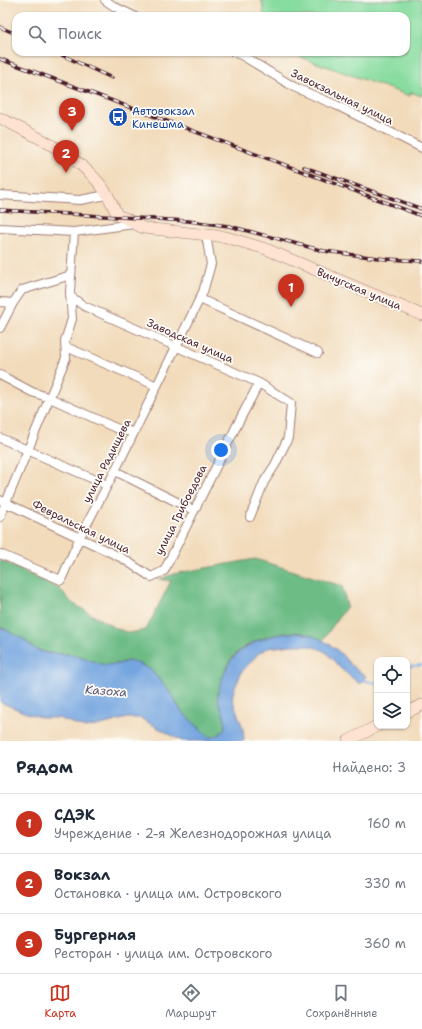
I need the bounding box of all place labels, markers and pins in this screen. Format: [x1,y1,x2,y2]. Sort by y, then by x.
pin: 3 [59,98,85,131]
place label: Автовокзал Кинешма [132,104,195,132]
bus stop icon: Автовокзал Кинешма [107,106,129,128]
pin: 2 [53,140,79,173]
pin: 1 [278,274,304,307]

